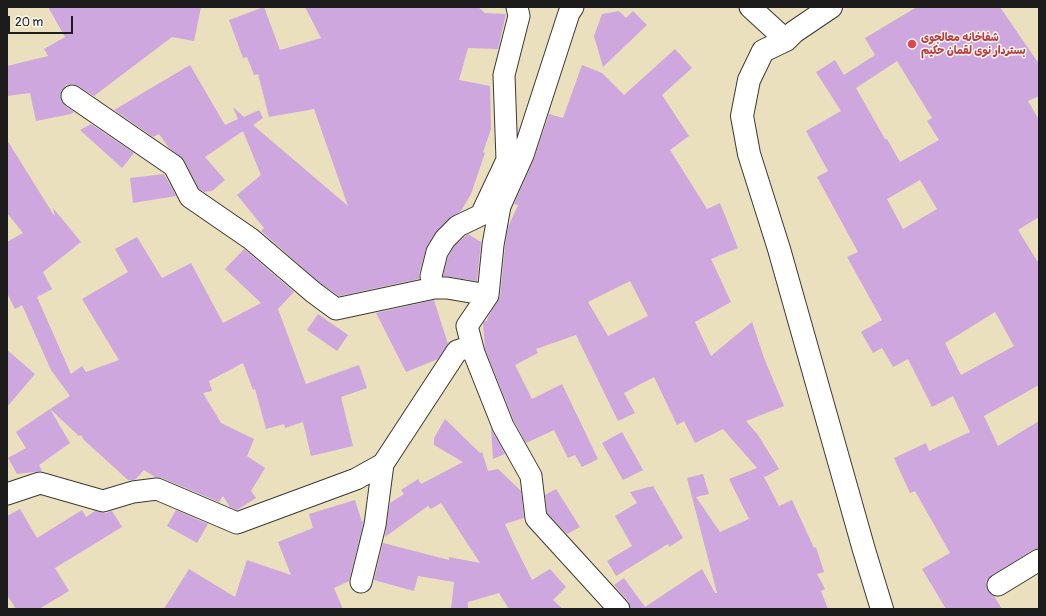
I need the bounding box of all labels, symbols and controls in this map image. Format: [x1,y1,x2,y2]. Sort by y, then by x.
scale bar [10,8,75,34]
text: 20 m [15,15,43,30]
place label: شفاخانه معالجوی بستردار نوی لقمان حکیم [921,31,1026,57]
marker: شفاخانه معالجوی بستردار نوی لقمان حکیم [906,38,918,50]

